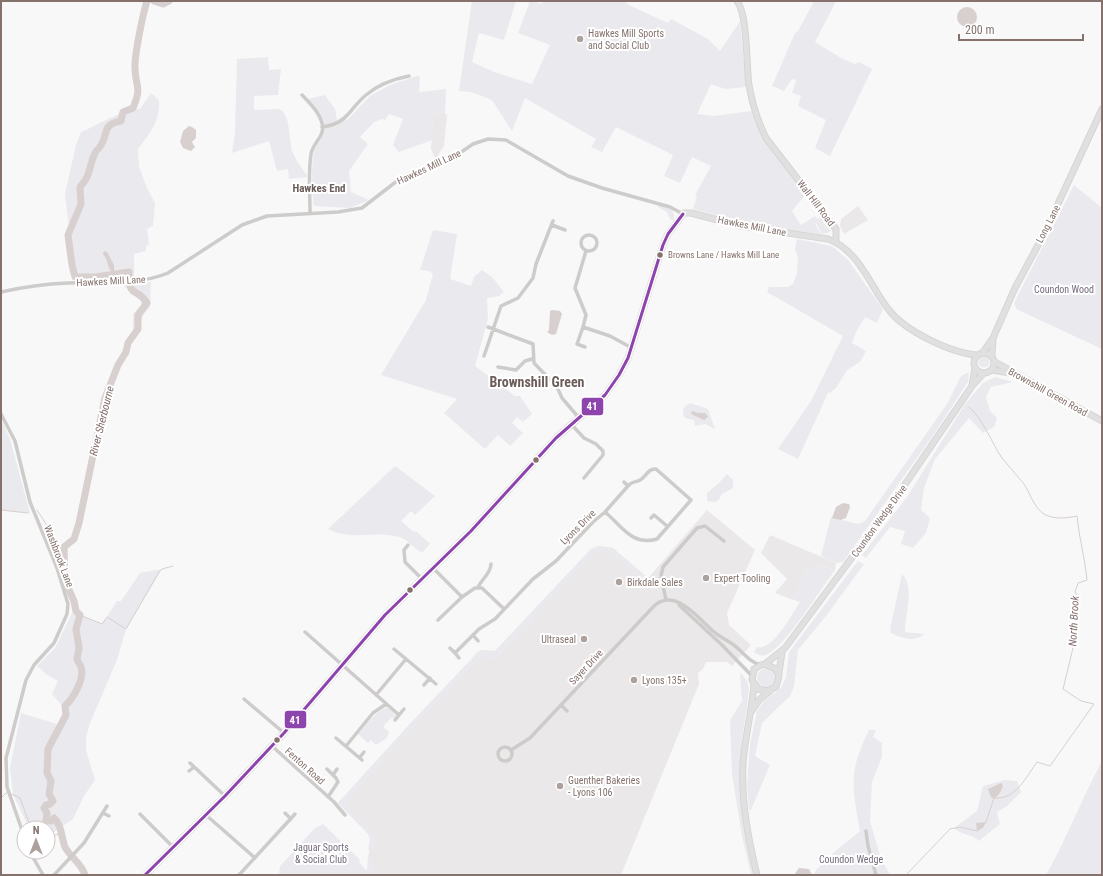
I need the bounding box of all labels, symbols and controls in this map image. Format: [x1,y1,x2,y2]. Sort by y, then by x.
scale bar [959,16,1083,42]
text: 200 m [965,23,995,37]
place label: Hawkes Mill Sports and Social Club [588,28,665,51]
marker: Hawkes Mill Sports and Social Club [575,34,585,44]
street label: Hawkes Mill Lane [395,147,463,187]
street label: Wall Hill Road [795,178,837,228]
district label: Hawkes End [292,182,346,195]
street label: Long Lane [1034,203,1062,245]
street label: Hawkes Mill Lane [717,214,787,238]
marker: Browns Lane / Hawks Mill Lane [655,250,665,260]
place label: Browns Lane / Hawks Mill Lane [668,250,779,260]
street label: Hawkes Mill Lane [76,274,146,288]
park label: Coundon Wood [1034,284,1094,295]
street label: Brownshill Green Road [1007,366,1090,418]
district label: Brownshill Green [489,374,585,390]
water label: River Sherbourne [87,385,117,457]
line badge: 41 [581,397,604,416]
text: 41 [586,400,598,413]
unlabelled marker [531,455,541,465]
street label: Coundon Wedge Drive [849,483,909,559]
street label: Lyons Drive [558,507,598,547]
street label: Washbrook Lane [42,523,76,589]
marker: Expert Tooling [701,573,711,583]
place label: Expert Tooling [714,573,771,584]
marker: Birkdale Sales [614,577,624,587]
place label: Birkdale Sales [627,577,683,588]
unlabelled marker [405,585,415,595]
water label: North Brook [1066,595,1082,647]
place label: Ultraseal [541,634,576,645]
marker: Ultraseal [579,634,589,644]
street label: Sayer Drive [567,647,605,687]
marker: Lyons 135+ [629,675,639,685]
place label: Lyons 135+ [642,675,687,686]
line badge: 41 [284,710,307,729]
text: 41 [289,714,301,727]
unlabelled marker [272,735,282,745]
street label: Fenton Road [283,745,327,787]
place label: Guenther Bakeries - Lyons 106 [568,775,640,798]
marker: Guenther Bakeries - Lyons 106 [555,781,565,791]
north arrow [16,820,56,860]
text: N [33,824,40,837]
park label: Jaguar Sports & Social Club [293,842,349,865]
park label: Coundon Wedge [819,854,883,865]

